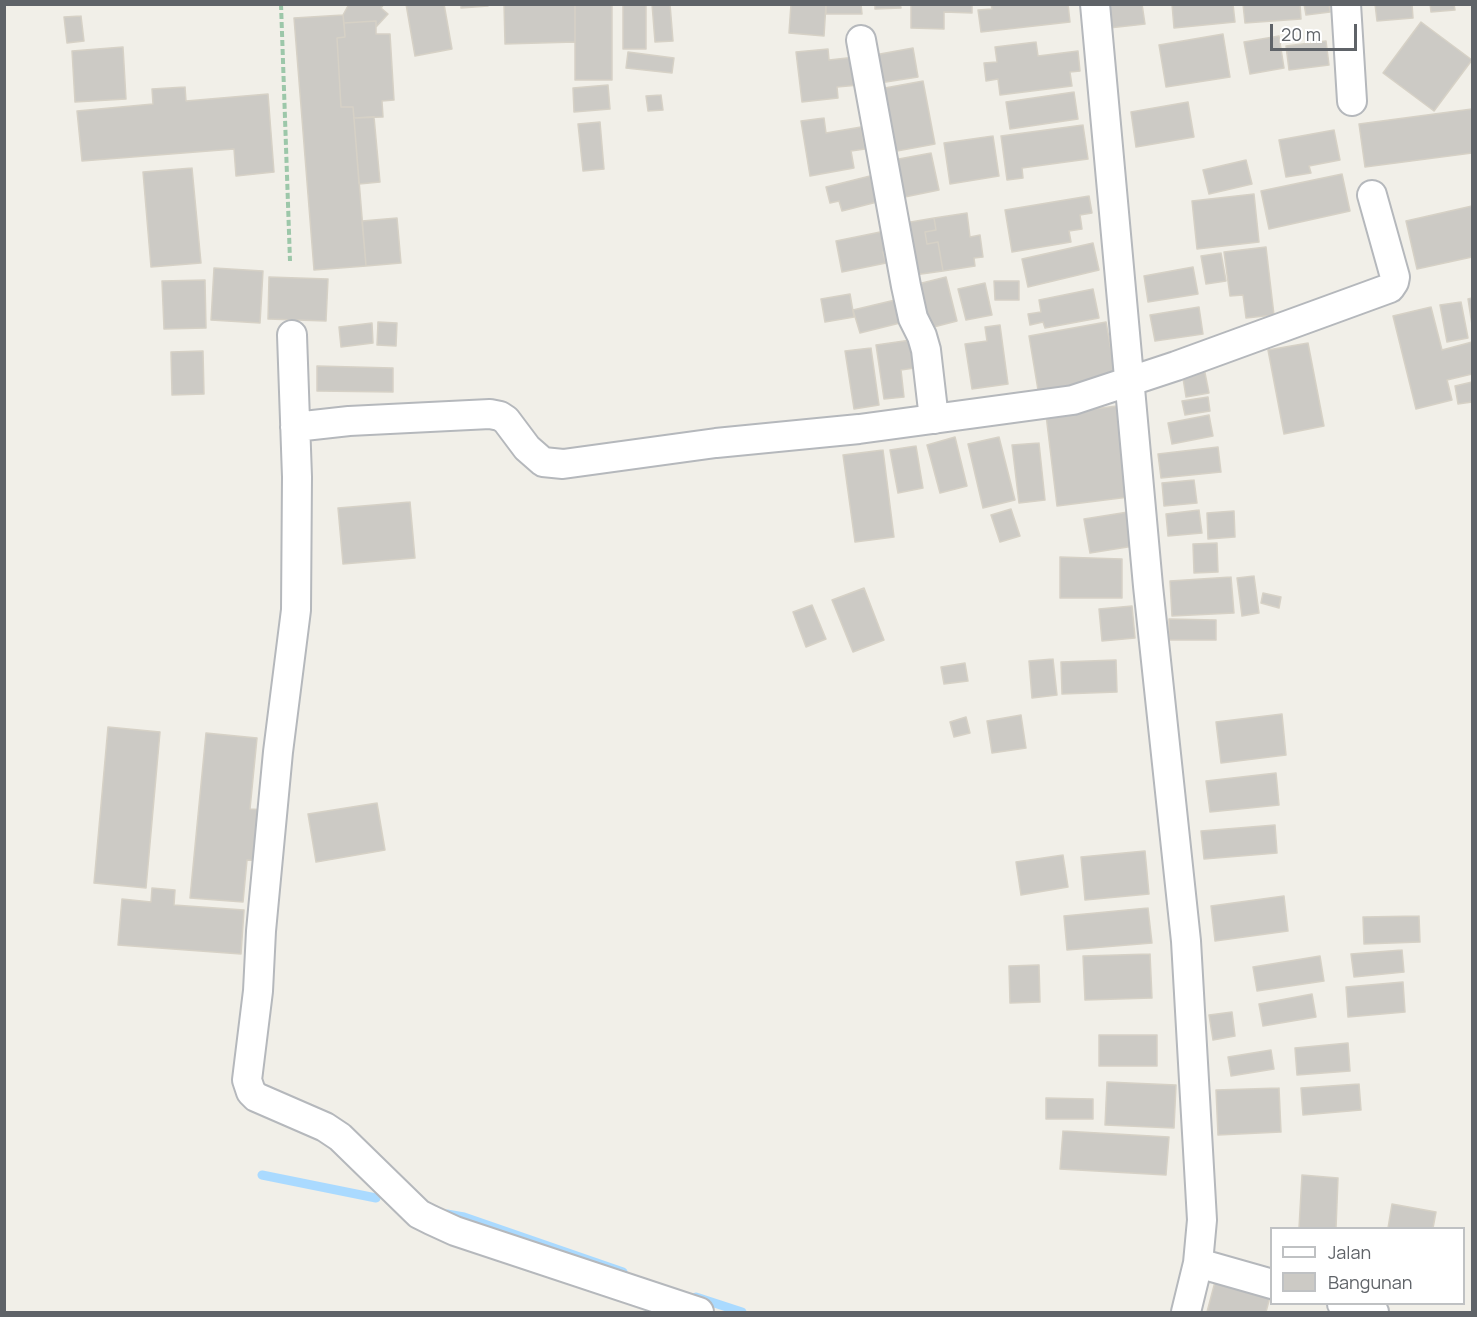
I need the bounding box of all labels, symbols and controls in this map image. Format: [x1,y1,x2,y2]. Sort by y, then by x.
scale bar [1273,12,1360,50]
text: 20 m [1281,22,1321,46]
legend [1270,1227,1465,1305]
text: Jalan [1328,1240,1371,1264]
text: Bangunan [1328,1270,1412,1294]

